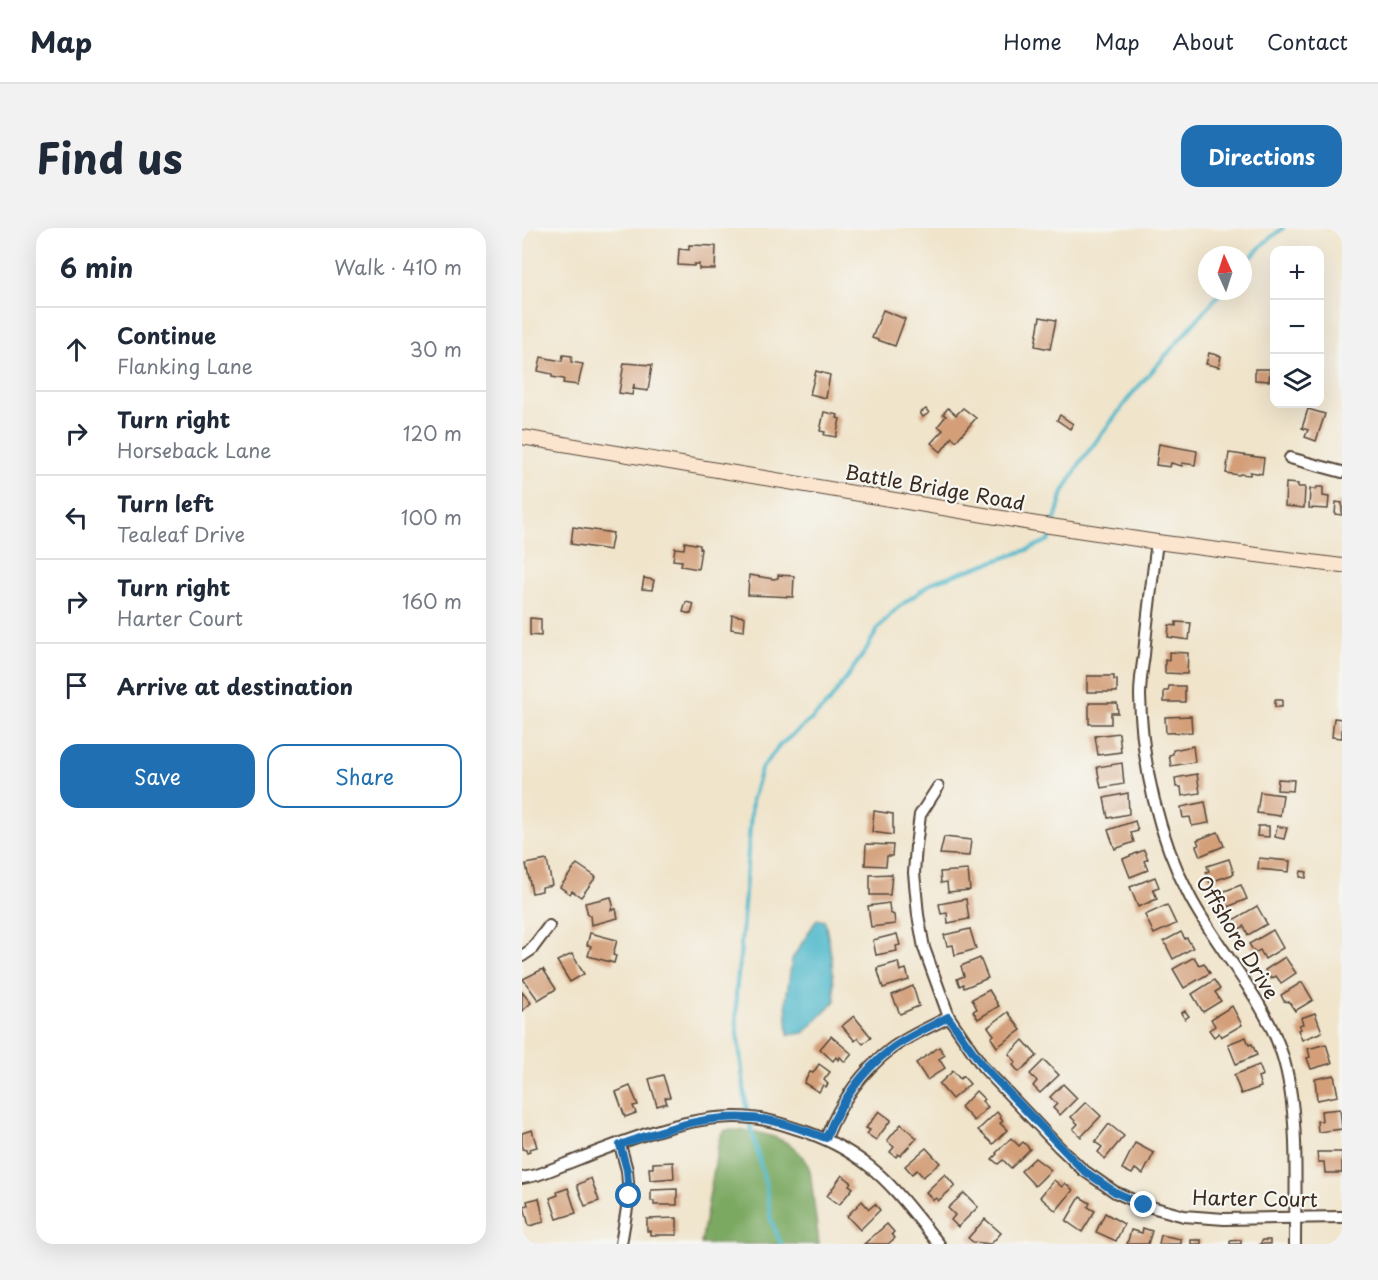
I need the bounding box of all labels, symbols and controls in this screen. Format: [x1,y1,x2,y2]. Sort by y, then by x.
text: Map [30,20,92,63]
text: Home [1003,25,1062,57]
text: Map [1095,25,1140,57]
text: About [1173,25,1234,57]
text: Contact [1267,25,1348,57]
text: Find us [36,125,183,188]
button: Directions [1181,125,1342,187]
north arrow [1198,246,1252,300]
map controls [1270,246,1324,408]
button: + [1270,246,1324,300]
text: 6 min [60,248,133,287]
text: Walk · 410 m [334,252,462,282]
button: − [1270,300,1324,354]
text: Continue [117,318,216,351]
icon: ahead [60,333,93,366]
text: 30 m [409,334,462,364]
text: Flanking Lane [117,351,253,381]
button: layers [1270,354,1324,408]
text: Turn right [117,402,230,435]
icon: right [60,417,93,450]
text: 120 m [403,418,462,448]
text: Horseback Lane [117,435,272,465]
street label: Battle Bridge Road [843,456,1027,518]
text: Turn left [117,486,214,519]
icon: left [60,501,93,534]
text: 100 m [401,502,462,532]
text: Tealeaf Drive [117,519,245,549]
text: Turn right [117,570,230,603]
icon: right [60,585,93,618]
text: 160 m [402,586,462,616]
text: Harter Court [117,603,243,633]
icon: arrive [60,669,93,702]
text: Arrive at destination [117,669,353,702]
button: Save [60,744,255,808]
button: Share [267,744,462,808]
street label: Offshore Drive [1189,869,1287,1005]
route start [615,1182,641,1208]
street label: Harter Court [1192,1182,1318,1214]
route end [1130,1191,1156,1217]

